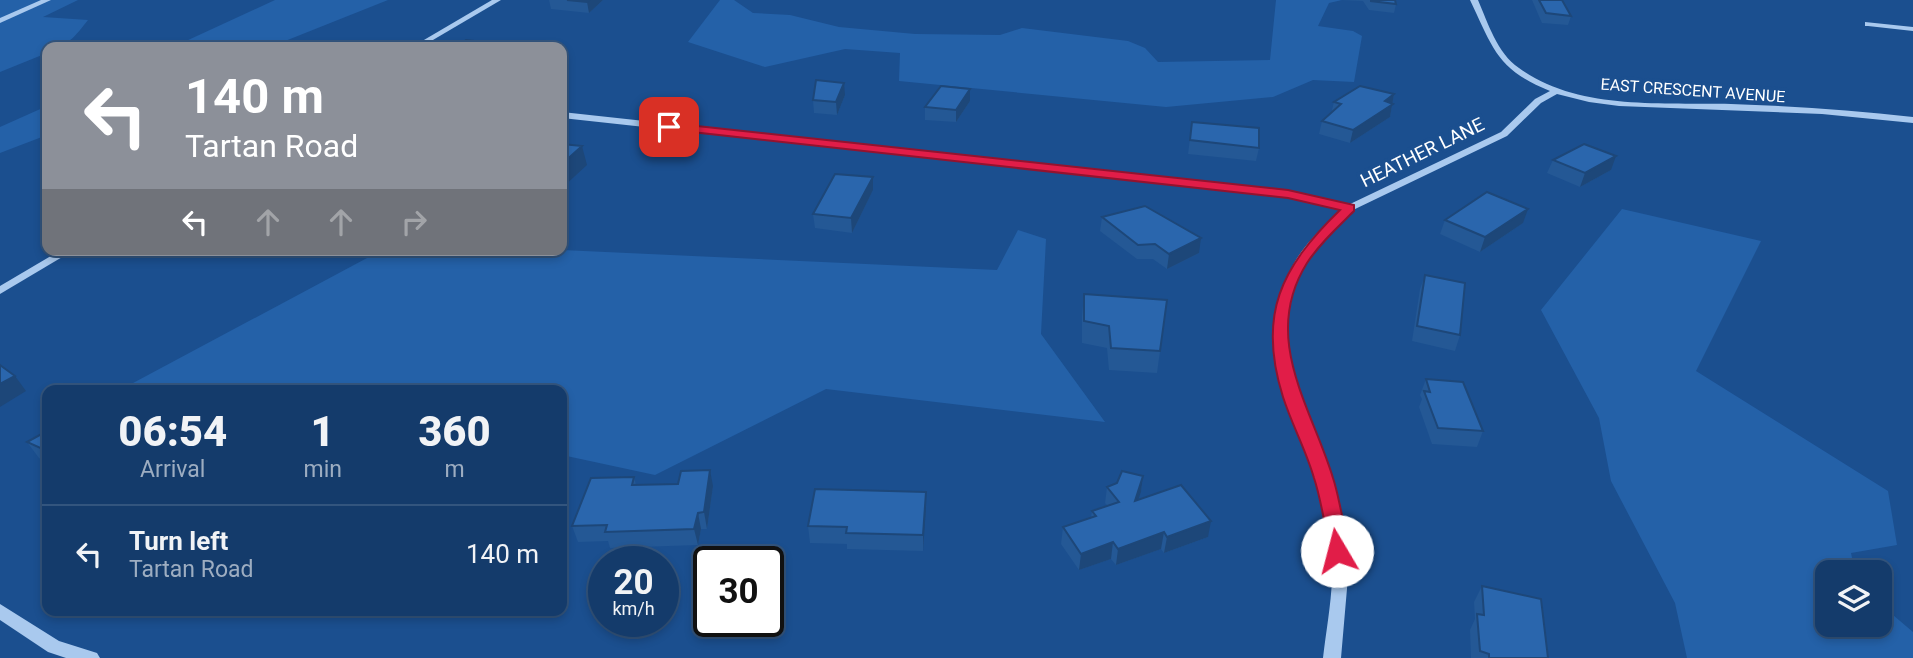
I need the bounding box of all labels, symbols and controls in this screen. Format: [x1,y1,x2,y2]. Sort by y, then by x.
text: 140 m [185,68,324,125]
icon: left [70,70,161,161]
street label: EAST CRESCENT AVENUE [1600,75,1786,106]
pin [639,97,699,157]
icon: arrive [650,108,688,146]
street label: HEATHER LANE [1357,112,1488,192]
text: Tartan Road [185,127,358,165]
icon: left [176,203,214,241]
icon: ahead [249,203,287,241]
icon: ahead [322,203,360,241]
icon: right [395,203,433,241]
text: 06:54 [118,407,227,456]
text: 1 [311,407,335,456]
text: 360 [418,407,491,456]
text: Arrival [140,456,205,483]
text: min [303,456,342,483]
text: m [444,456,465,483]
position arrow [1300,514,1374,588]
text: Turn left [129,526,228,556]
icon: left [70,535,108,573]
text: 140 m [466,539,539,569]
speed limit sign: 30 [693,546,784,637]
text: Tartan Road [129,556,254,583]
map controls [1815,560,1892,637]
button: layers [1815,560,1892,637]
text: 20 [613,562,654,603]
text: km/h [612,598,655,619]

